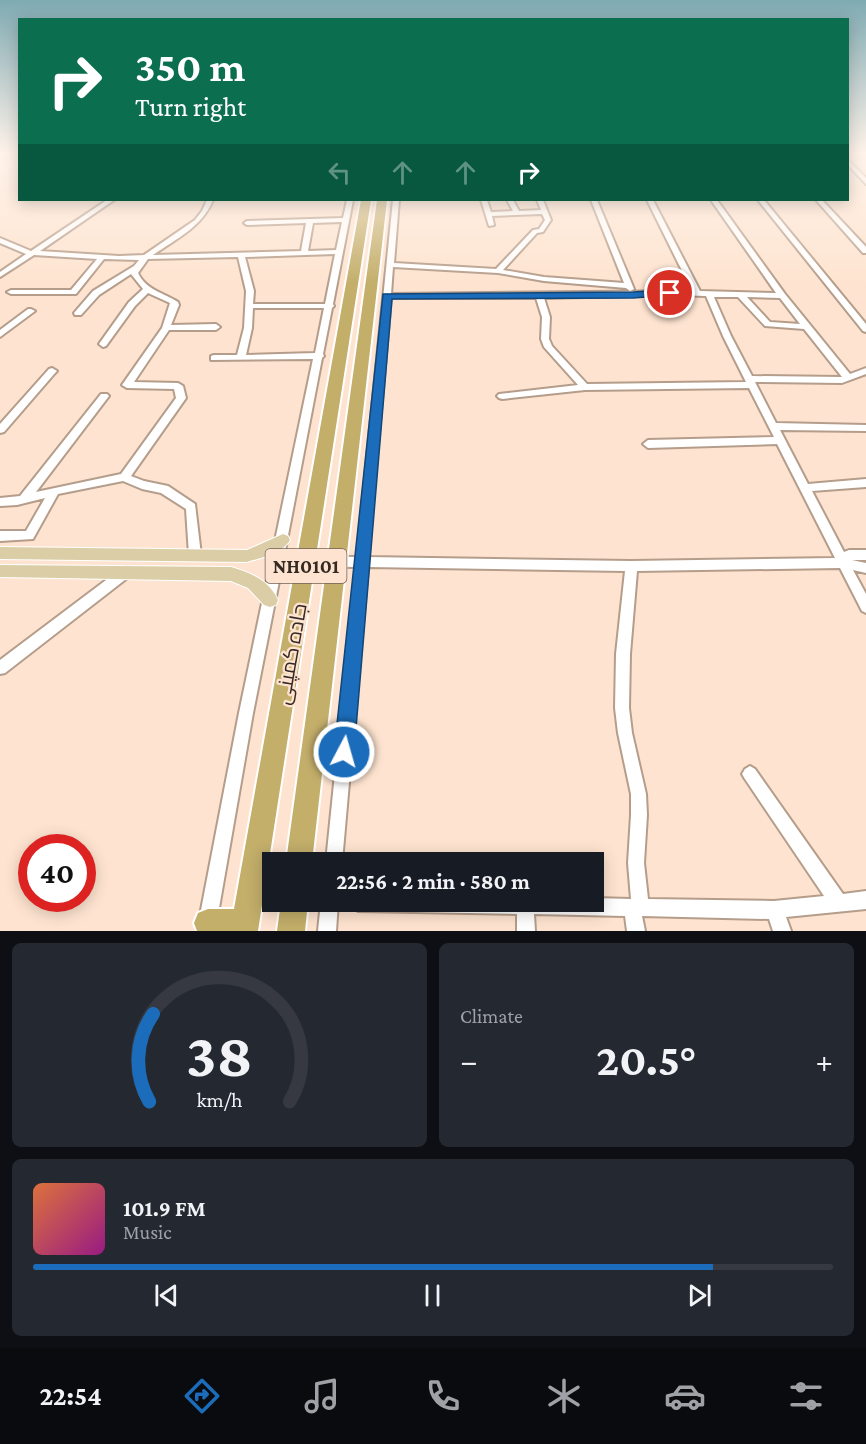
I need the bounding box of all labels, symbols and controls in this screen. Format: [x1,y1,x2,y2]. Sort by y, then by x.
icon: right [36,42,114,120]
text: 350 m [135,43,245,90]
text: Turn right [135,92,246,122]
icon: left [323,156,356,189]
icon: ahead [386,156,419,189]
icon: ahead [449,156,482,189]
icon: right [512,156,545,189]
pin [644,267,695,318]
icon: arrive [653,276,686,309]
road number: NH0101 [266,549,346,583]
street label: جاده کمپنی [270,601,313,707]
position arrow [312,720,376,784]
speed limit sign: 40 [18,834,96,912]
text: 22:56 · 2 min · 580 m [336,869,530,894]
text: Climate [460,1005,523,1027]
text: 38 [186,1020,253,1089]
text: 20.5° [596,1035,697,1085]
text: − [460,1042,477,1079]
text: + [816,1042,833,1079]
text: km/h [196,1088,243,1112]
text: 101.9 FM [123,1196,206,1221]
text: Music [123,1221,172,1243]
icon: previous [150,1279,183,1312]
icon: pause [416,1279,449,1312]
icon: next [683,1279,716,1312]
icon: directions [181,1375,223,1417]
icon: music [301,1375,343,1417]
icon: phone [422,1375,464,1417]
icon: climate [543,1375,585,1417]
icon: car [664,1375,706,1417]
icon: filters [785,1375,827,1417]
text: 22:54 [39,1381,102,1411]

